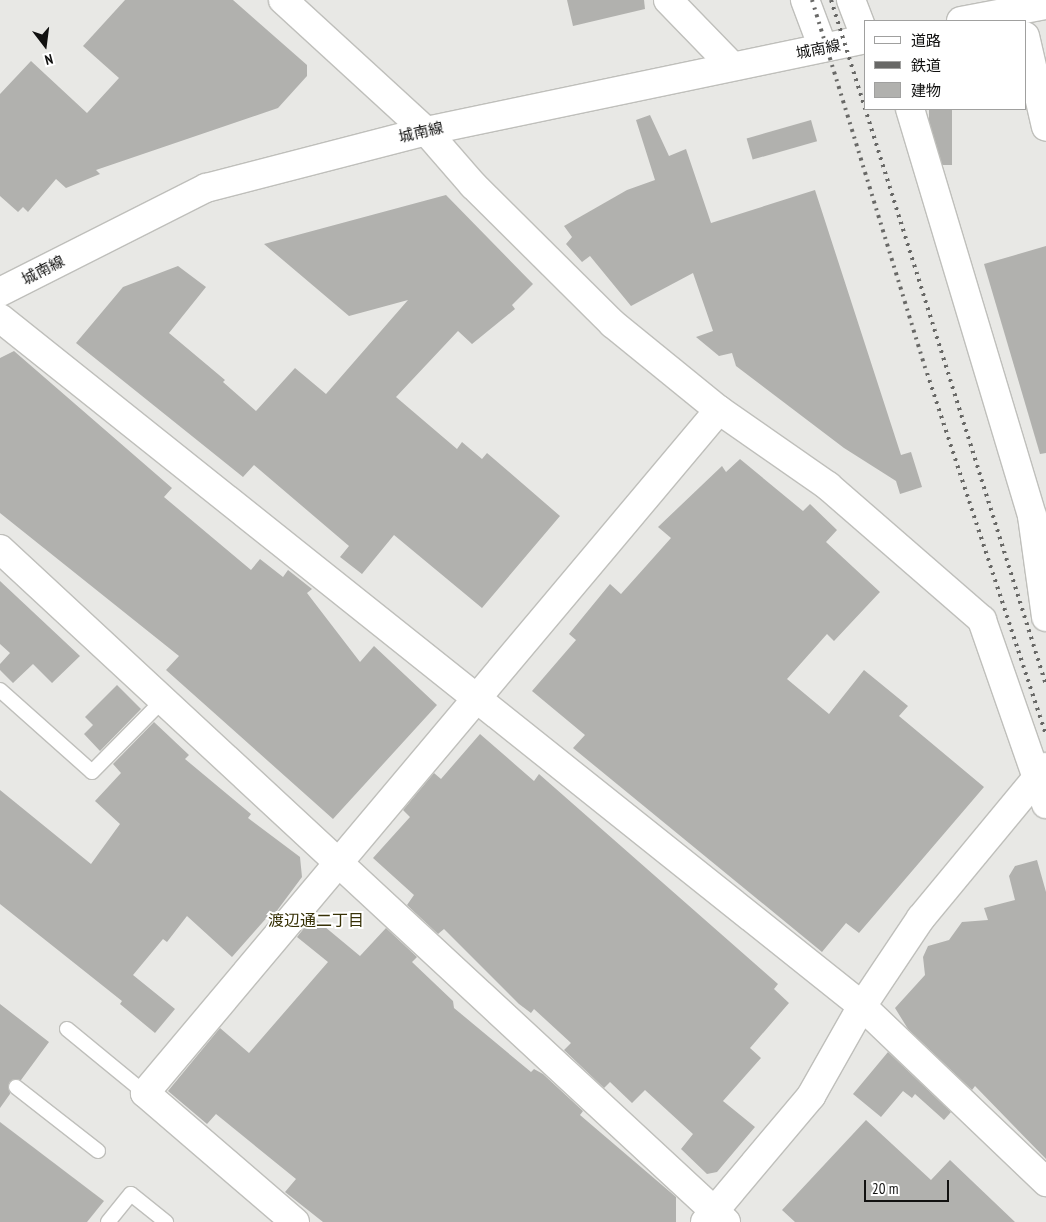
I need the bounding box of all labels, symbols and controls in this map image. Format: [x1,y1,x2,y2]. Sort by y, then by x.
north arrow [20,20,70,70]
legend [864,20,1026,110]
text: 道路 [911,31,941,50]
street label: 城南線 [794,36,842,62]
text: N [43,50,55,69]
text: 鉄道 [911,56,941,75]
text: 建物 [911,81,941,100]
street label: 城南線 [397,118,445,146]
street label: 城南線 [19,252,67,288]
district label: 渡辺通二丁目 [268,910,364,930]
scale bar [866,1170,951,1202]
text: 20 m [872,1179,898,1198]

